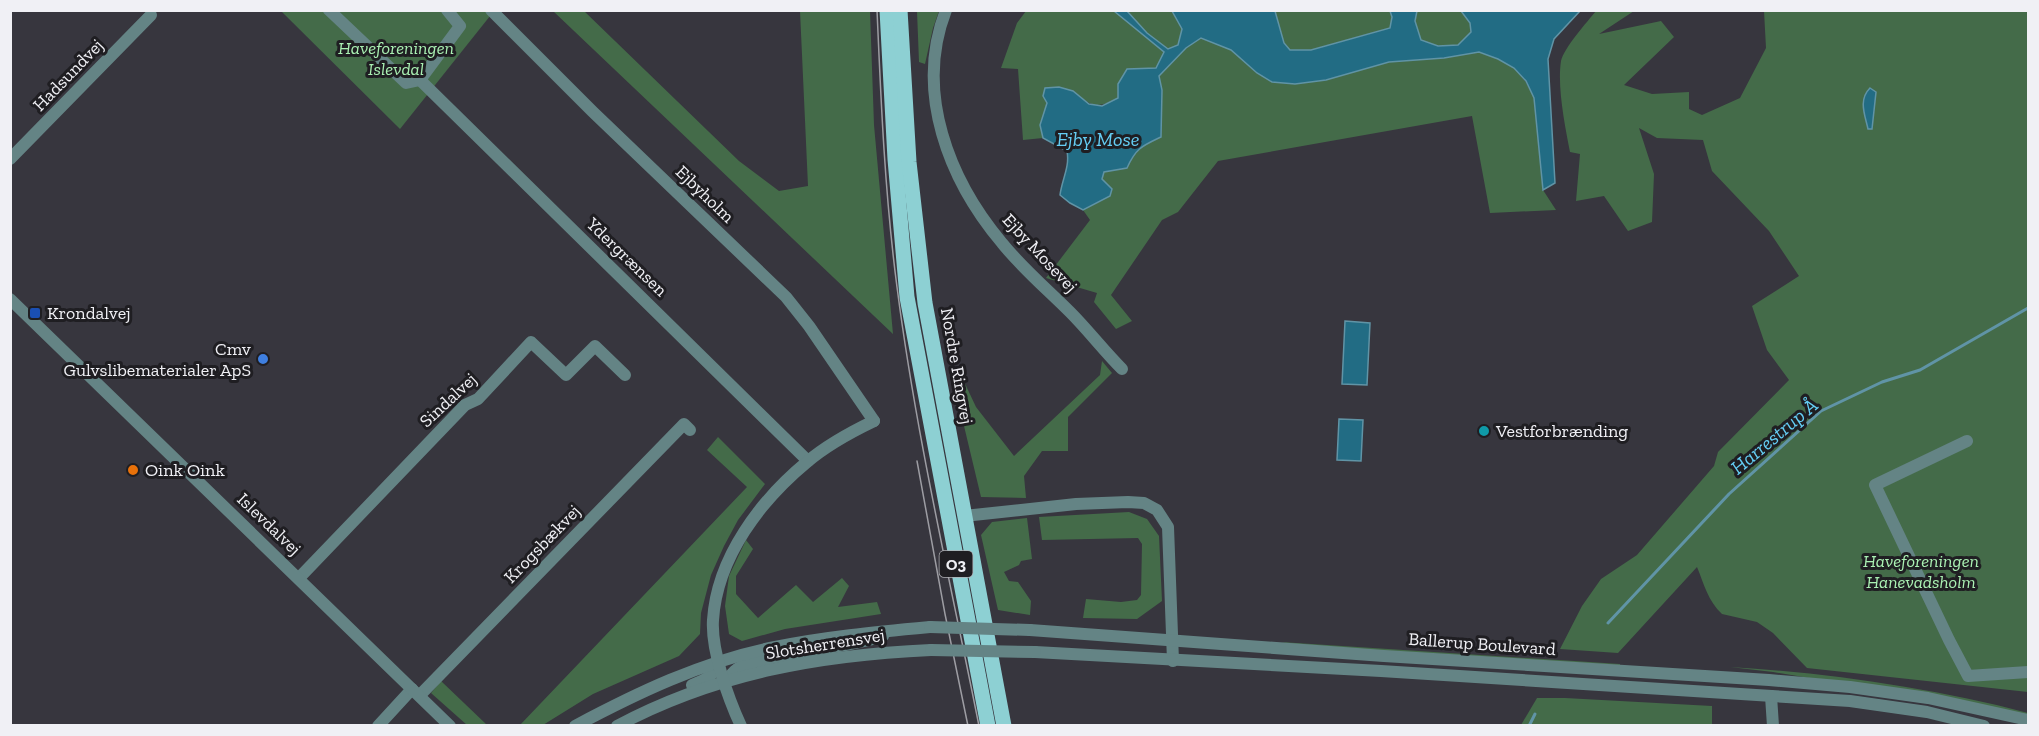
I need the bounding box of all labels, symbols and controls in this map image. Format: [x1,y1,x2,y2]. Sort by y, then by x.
street label: Hadsundvej [28,34,108,116]
park label: Haveforeningen Islevdal [338,37,454,80]
water label: Ejby Mose [1056,127,1140,151]
street label: Ejbyholm [671,161,739,228]
street label: Ejby Mosevej [998,209,1082,297]
street label: Ydergrænsen [581,212,672,301]
place label: Krondalvej [47,302,131,324]
marker: Krondalvej [28,306,42,320]
street label: Nordre Ringvej [936,306,978,426]
place label: Cmv Gulvslibematerialer ApS [63,338,251,381]
marker: Cmv Gulvslibematerialer ApS [256,352,270,366]
street label: Sindalvej [415,368,481,432]
water label: Harrestrup Å [1726,392,1823,479]
place label: Vestforbrænding [1495,420,1628,442]
marker: Vestforbrænding [1477,424,1491,438]
place label: Oink Oink [145,459,225,481]
marker: Oink Oink [126,463,140,477]
street label: Islevdalvej [232,488,306,560]
street label: Krogsbækvej [499,500,585,588]
park label: Haveforeningen Hanevadsholm [1863,550,1979,593]
road number: O3 [940,551,972,577]
street label: Slotsherrensvej [764,624,886,664]
street label: Ballerup Boulevard [1408,628,1557,660]

